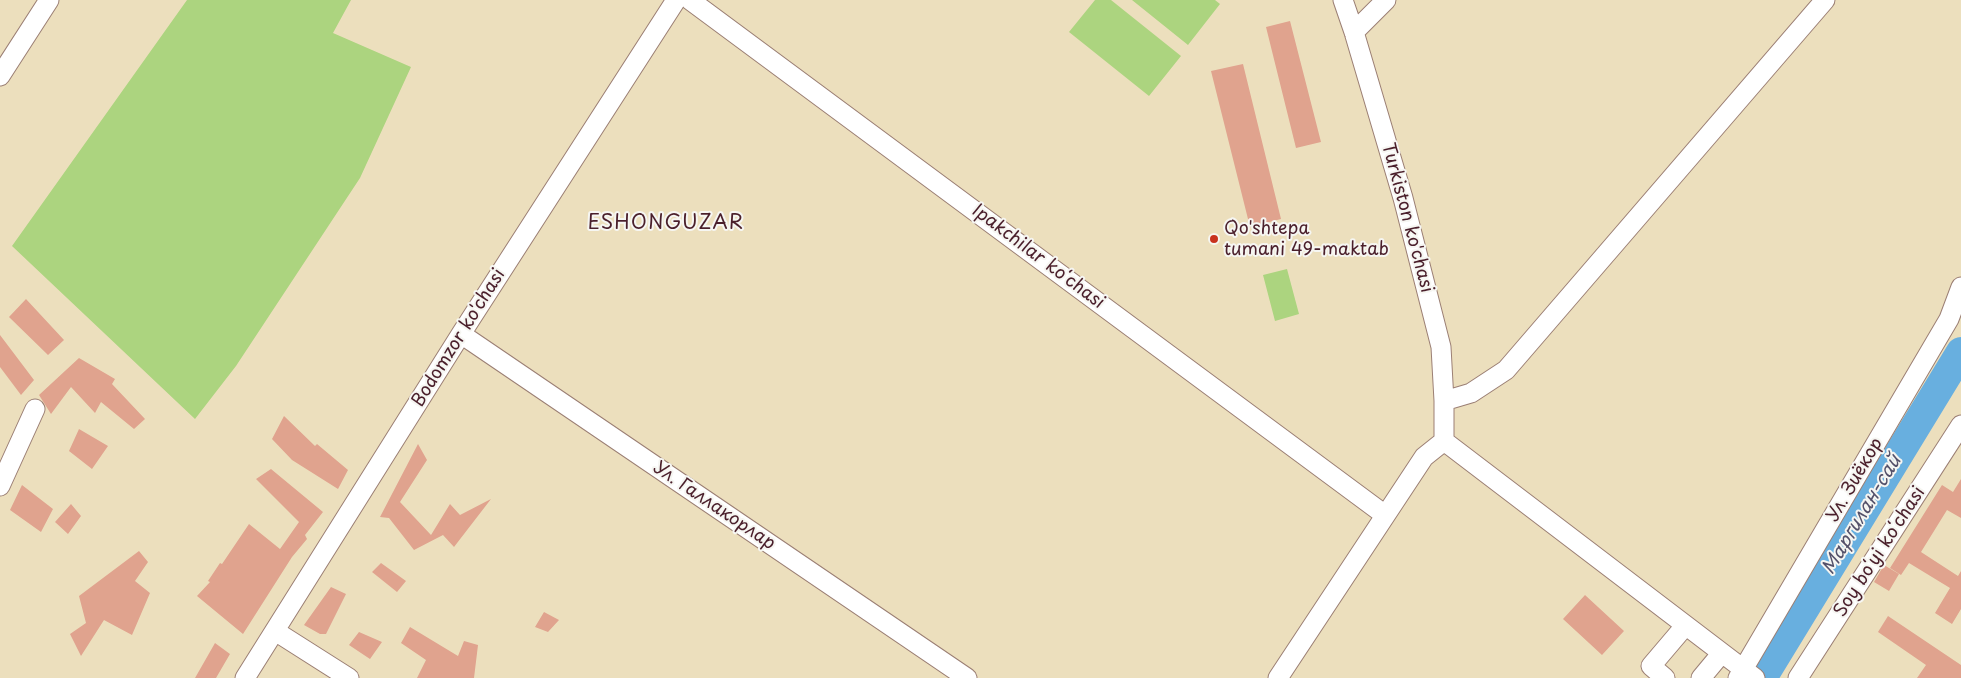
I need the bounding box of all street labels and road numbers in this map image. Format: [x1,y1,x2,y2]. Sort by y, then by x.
street label: Turkiston ko'chasi [1377,141,1437,295]
street label: Ipakchilar koʻchasi [967,200,1109,314]
street label: Bodomzor ko'chasi [408,265,510,411]
street label: Ул. Зиёкор [1822,434,1888,526]
street label: Ул. Галлакорлар [649,457,779,555]
street label: Soy boʻyi koʻchasi [1830,483,1930,621]

